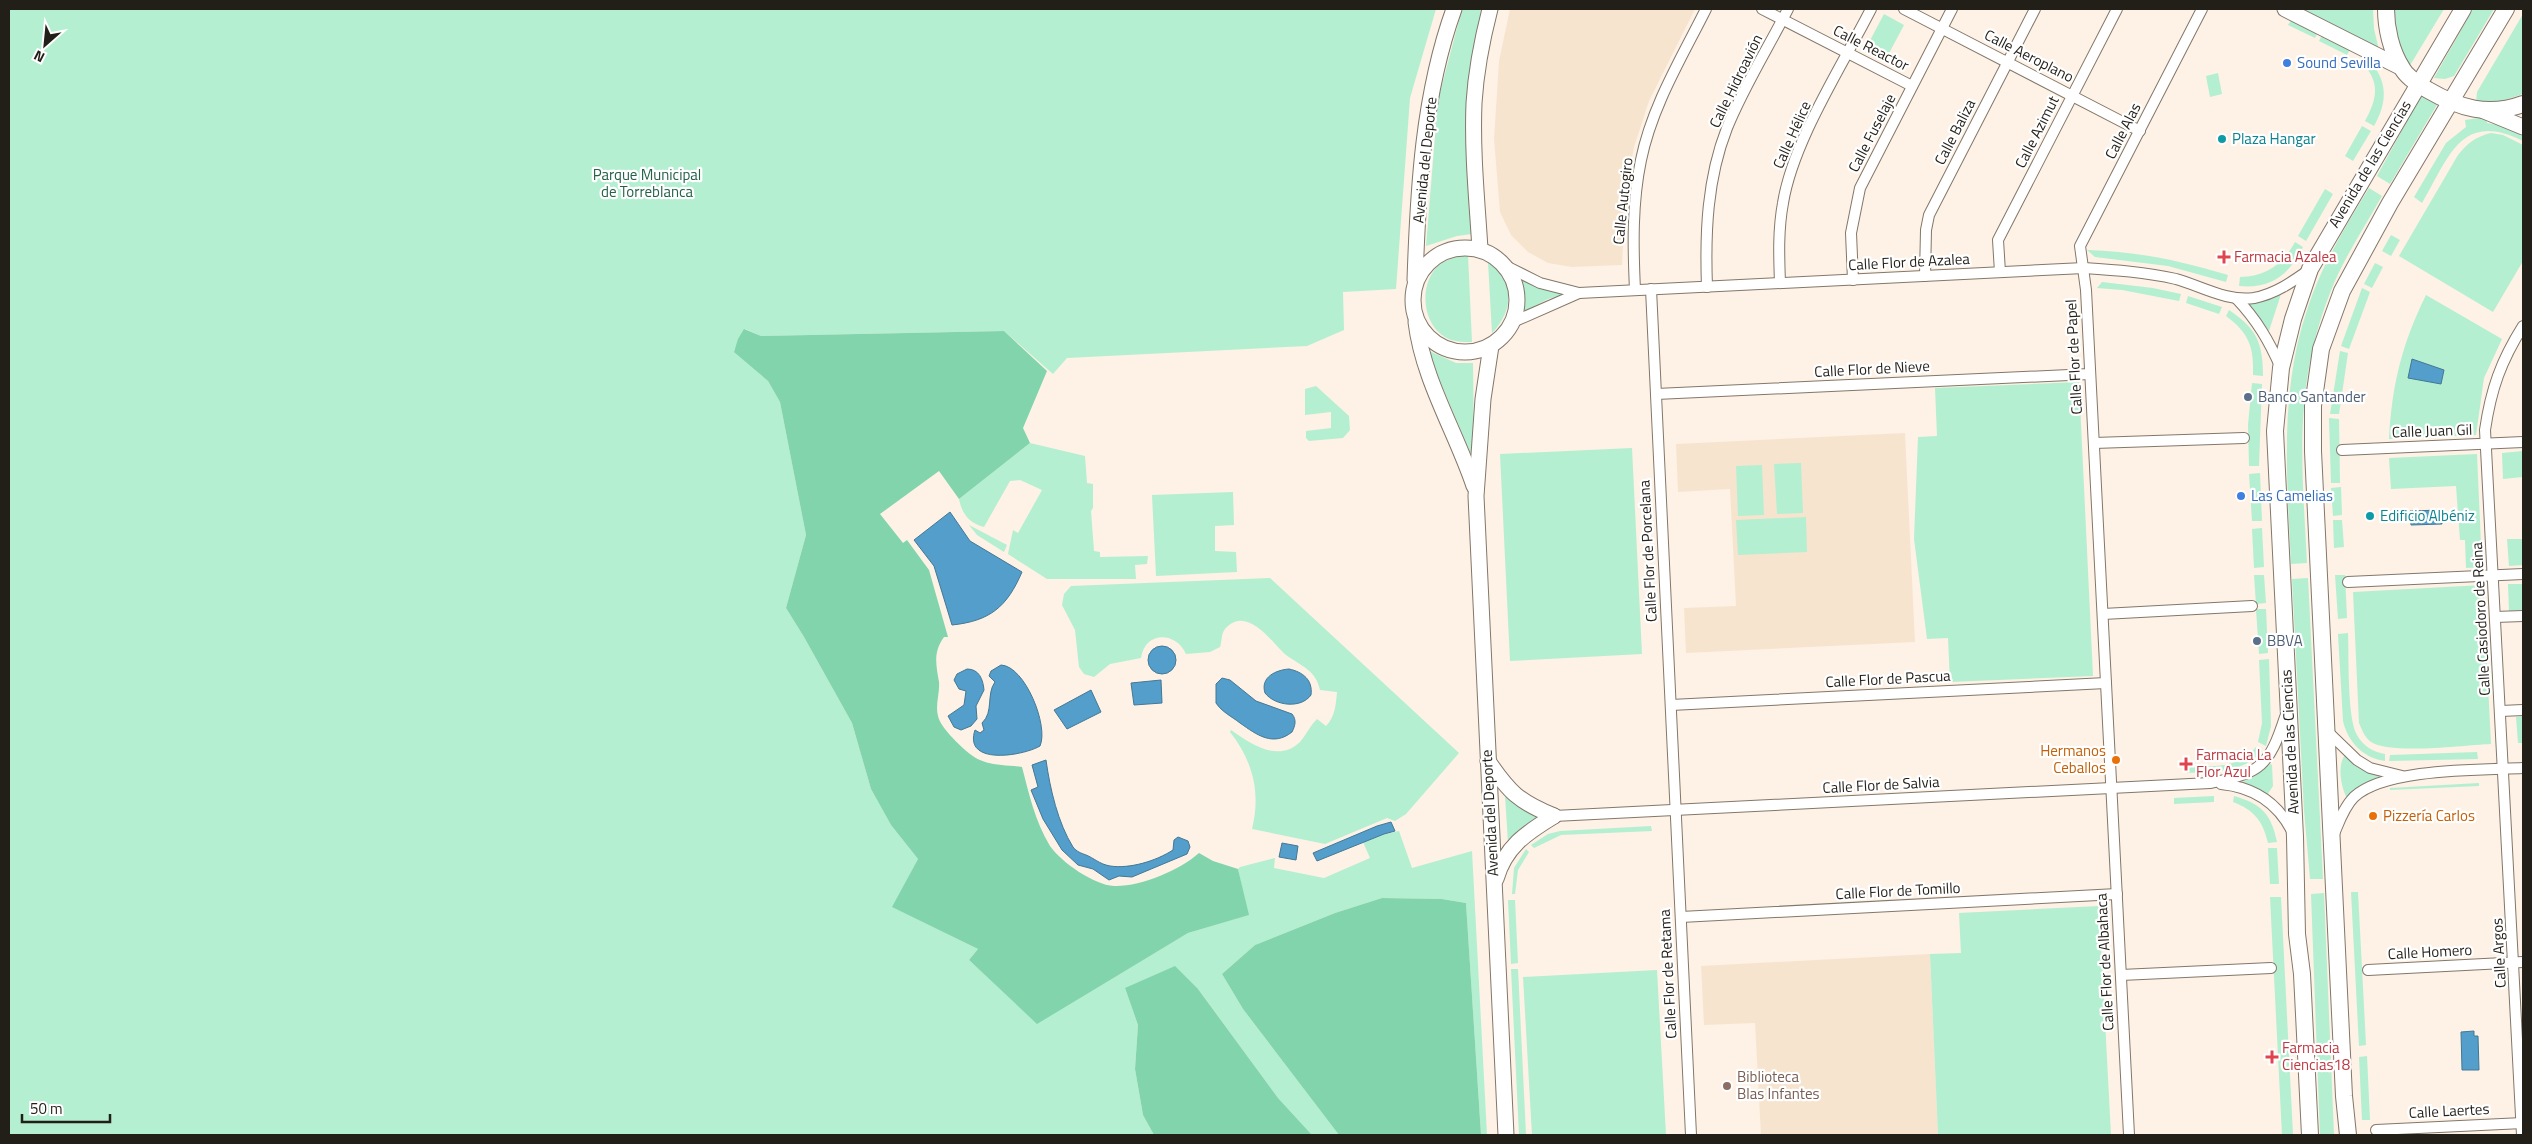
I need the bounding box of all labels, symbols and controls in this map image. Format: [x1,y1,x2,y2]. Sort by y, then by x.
street label: Calle Reactor [1829,19,1913,77]
north arrow [20,20,70,70]
street label: Calle Aeroplano [1980,23,2078,88]
street label: Calle Hidroavión [1703,30,1768,132]
text: N [30,45,48,69]
place label: Sound Sevilla [2297,51,2381,74]
marker: Sound Sevilla [2281,57,2293,69]
street label: Calle Fuselaje [1842,89,1901,176]
street label: Calle Azimut [2009,91,2065,172]
street label: Calle Baliza [1928,94,1981,169]
street label: Avenida del Deporte [1406,96,1443,224]
street label: Avenida de las Ciencias [2322,96,2417,232]
street label: Calle Hélice [1766,97,1817,172]
street label: Calle Alas [2099,99,2147,163]
place label: Plaza Hangar [2232,127,2316,150]
marker: Plaza Hangar [2216,133,2228,145]
street label: Calle Autogiro [1606,156,1639,246]
park label: Parque Municipal de Torreblanca [593,163,701,203]
place label: Farmacia Azalea [2234,245,2337,268]
street label: Calle Flor de Azalea [1848,247,1971,276]
marker: Farmacia Azalea [2218,251,2230,263]
street label: Calle Flor de Papel [2059,299,2088,415]
street label: Calle Flor de Nieve [1814,354,1930,383]
place label: Banco Santander [2258,385,2366,408]
marker: Banco Santander [2242,391,2254,403]
street label: Calle Juan Gil [2391,418,2473,443]
street label: Calle Flor de Porcelana [1632,479,1663,623]
place label: Las Camelias [2251,484,2333,507]
marker: Las Camelias [2235,490,2247,502]
place label: Edificio Albéniz [2380,504,2475,527]
marker: Edificio Albéniz [2364,510,2376,522]
street label: Calle Casiodoro de Reina [2465,541,2496,696]
place label: BBVA [2267,629,2303,652]
marker: BBVA [2251,635,2263,647]
street label: Calle Flor de Pascua [1825,664,1952,693]
street label: Avenida de las Ciencias [2274,669,2305,815]
place label: Hermanos Ceballos [2040,739,2106,779]
place label: Farmacia La Flor Azul [2196,743,2272,783]
street label: Avenida del Deporte [1475,749,1504,877]
marker: Hermanos Ceballos [2110,754,2122,766]
marker: Farmacia La Flor Azul [2180,758,2192,770]
street label: Calle Flor de Salvia [1822,770,1941,799]
place label: Pizzería Carlos [2383,804,2475,827]
marker: Pizzería Carlos [2367,810,2379,822]
street label: Calle Flor de Tomillo [1835,876,1961,905]
street label: Calle Flor de Albahaca [2089,892,2120,1031]
street label: Calle Flor de Retama [1653,908,1682,1039]
street label: Calle Argos [2485,917,2512,989]
street label: Calle Homero [2387,938,2473,965]
place label: Farmacia Ciencias18 [2282,1036,2350,1076]
marker: Farmacia Ciencias18 [2266,1051,2278,1063]
place label: Biblioteca Blas Infantes [1737,1065,1820,1105]
marker: Biblioteca Blas Infantes [1721,1080,1733,1092]
scale bar [22,1092,110,1124]
text: 50 m [30,1097,63,1120]
street label: Calle Laertes [2408,1097,2490,1124]

